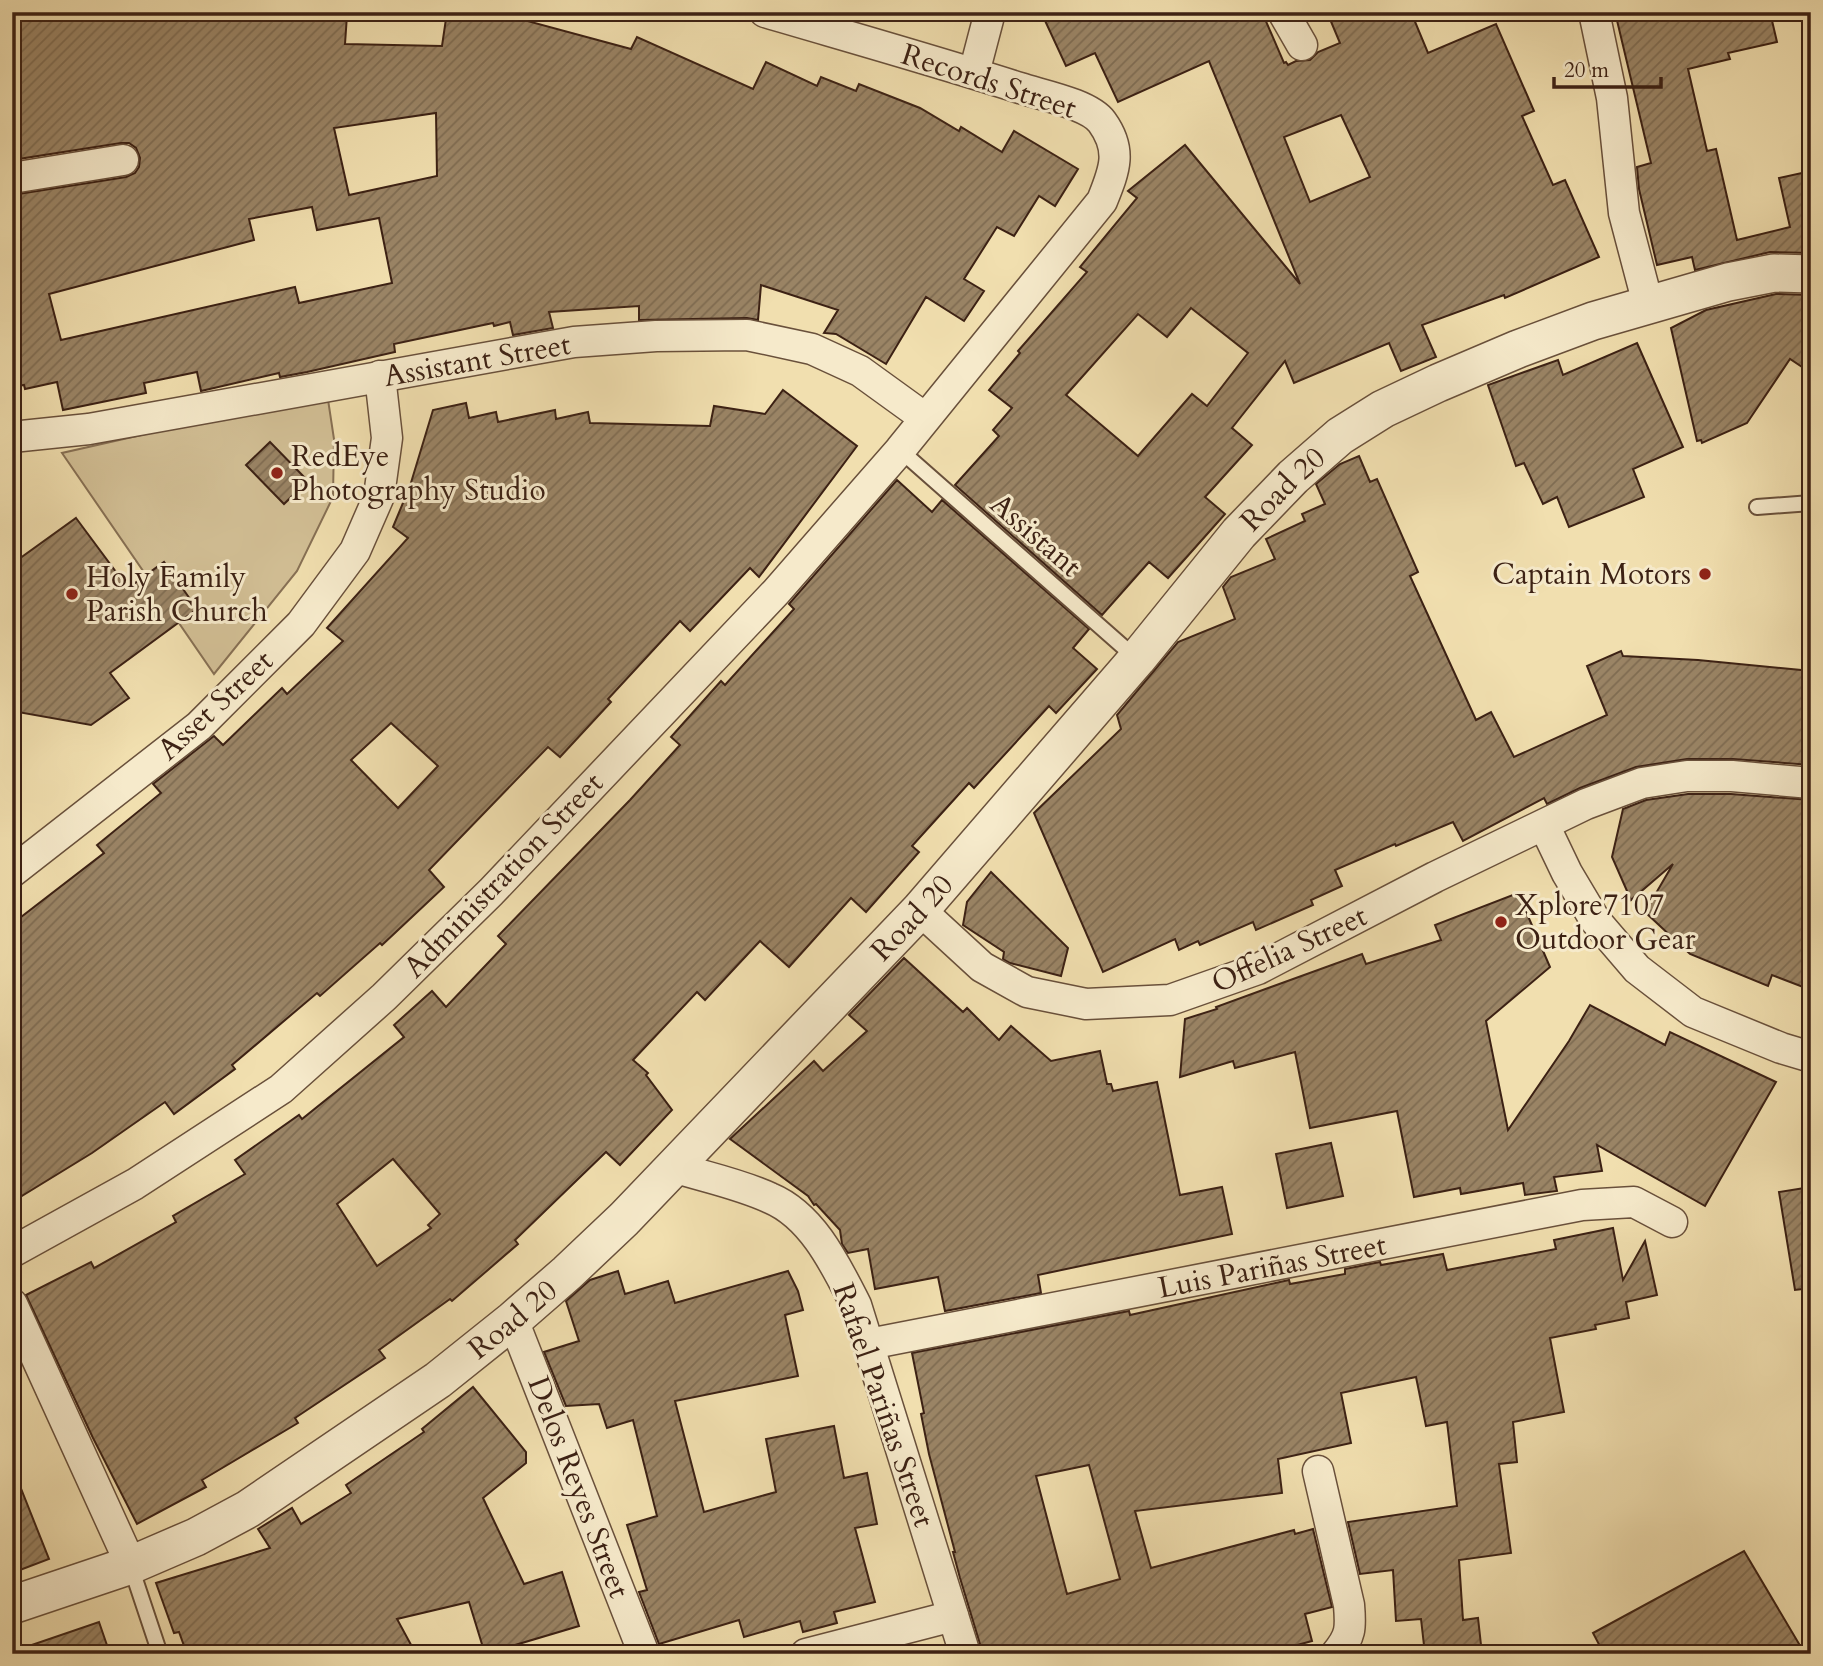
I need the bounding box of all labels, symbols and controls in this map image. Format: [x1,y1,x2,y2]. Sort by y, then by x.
street label: Records Street [896,34,1082,129]
scale bar [1554,46,1660,90]
text: 20 m [1564,56,1609,85]
street label: Assistant Street [380,324,574,397]
place label: RedEye Photography Studio [291,436,546,511]
street label: Road 20 [1231,438,1334,541]
marker: RedEye Photography Studio [269,465,285,481]
street label: Assistant [981,484,1091,587]
place label: Captain Motors [1492,554,1691,595]
place label: Holy Family Parish Church [86,557,268,632]
marker: Captain Motors [1697,566,1713,582]
marker: Holy Family Parish Church [64,586,80,602]
street label: Asset Street [148,641,283,770]
street label: Administration Street [394,763,613,987]
street label: Road 20 [862,866,963,970]
place label: Xplore7107 Outdoor Gear [1515,885,1696,960]
street label: Offelia Street [1205,895,1374,1003]
marker: Xplore7107 Outdoor Gear [1493,914,1509,930]
street label: Luis Pariñas Street [1155,1224,1390,1309]
street label: Road 20 [460,1271,566,1369]
street label: Rafael Pariñas Street [823,1278,945,1533]
street label: Delos Reyes Street [517,1371,640,1604]

